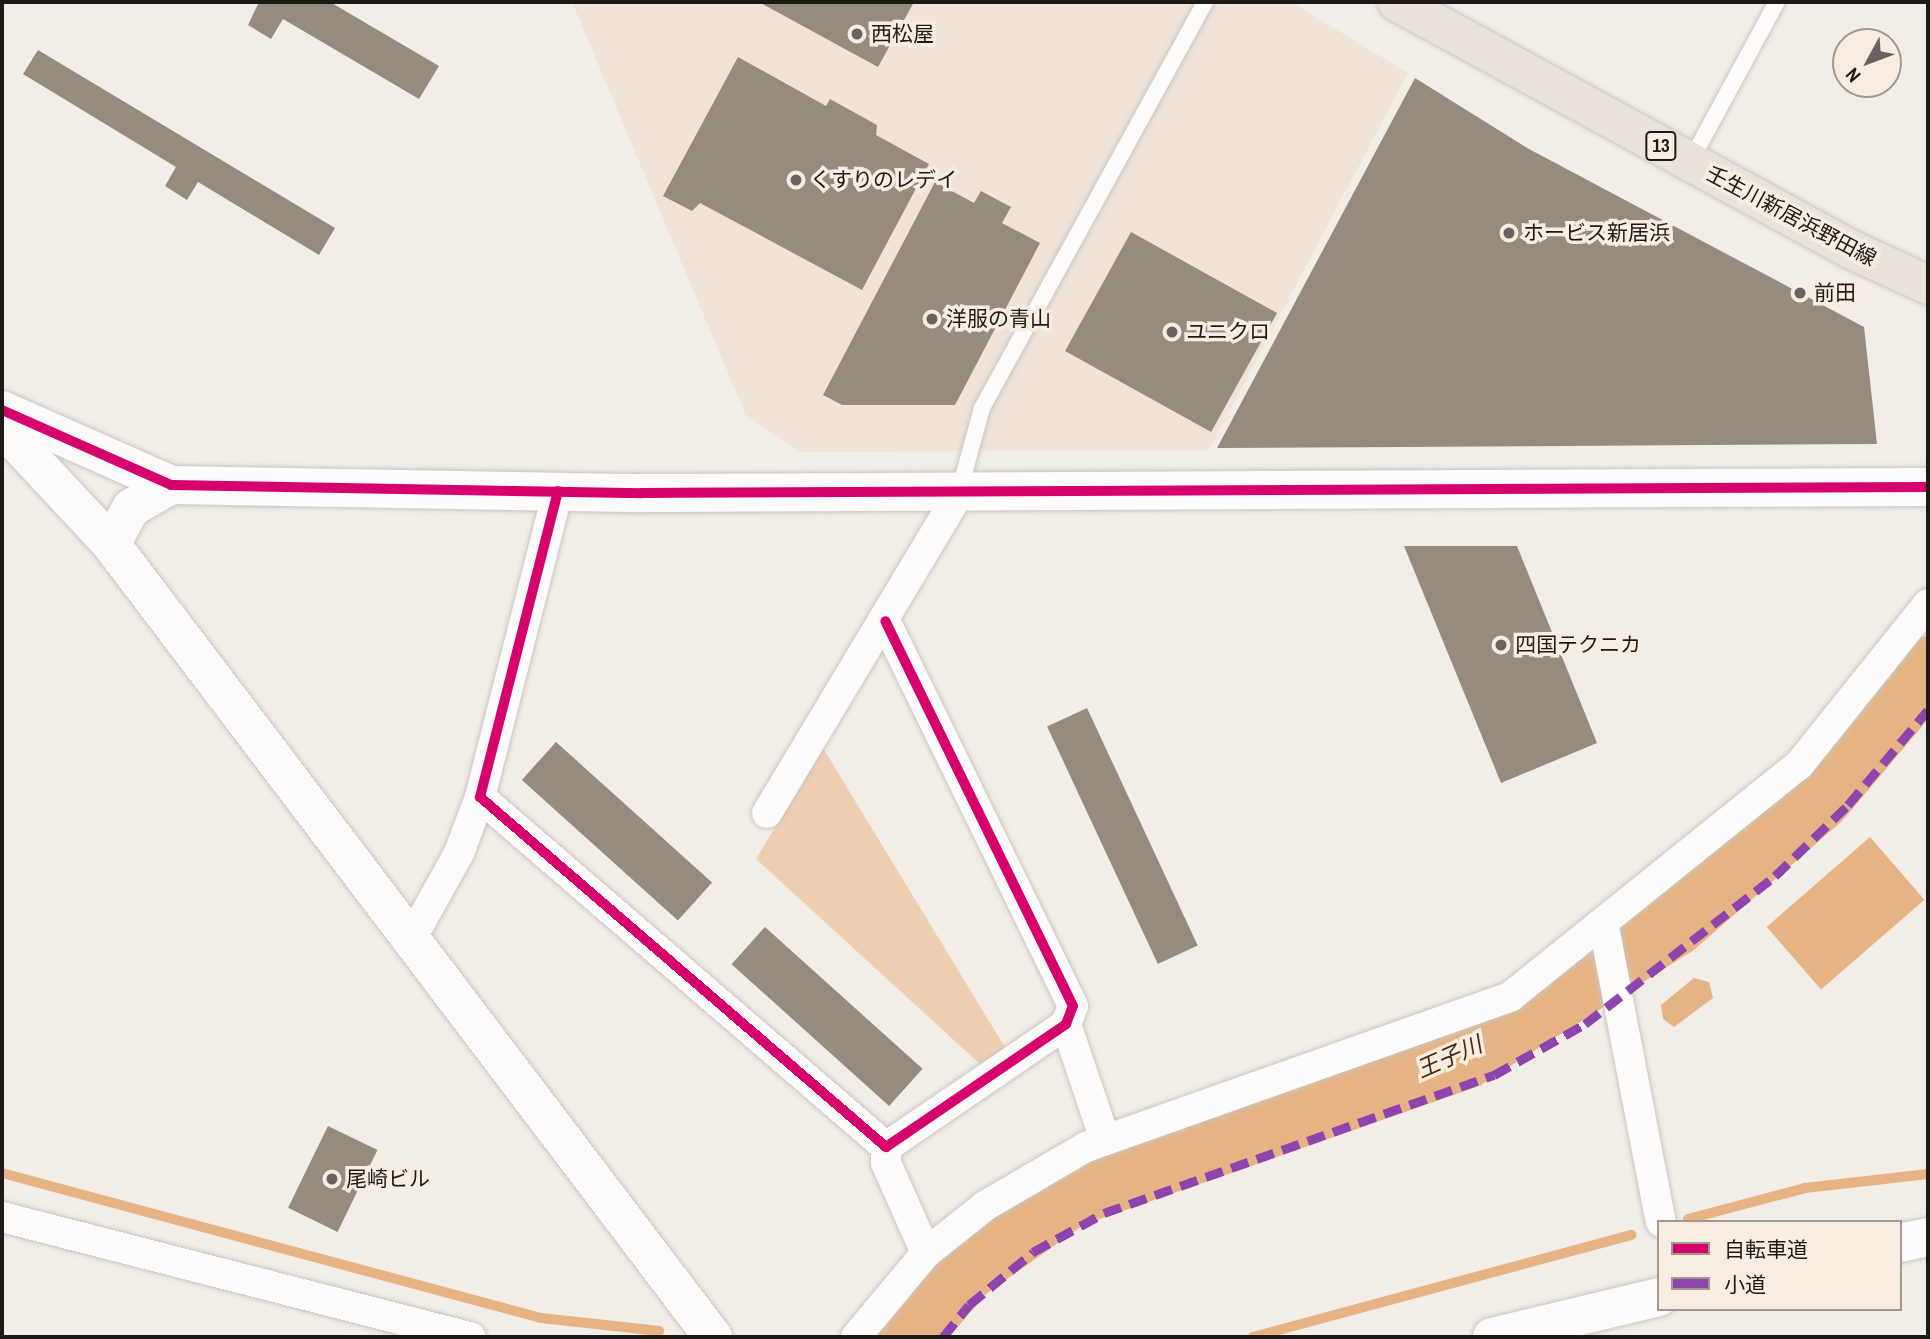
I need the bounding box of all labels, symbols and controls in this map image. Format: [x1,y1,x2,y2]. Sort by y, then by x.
place label: 西松屋 [871,21,934,47]
marker: 西松屋 [849,26,865,42]
north arrow [1832,28,1902,98]
text: N [1839,63,1866,88]
road number: 13 [1645,130,1677,162]
street label: 壬生川新居浜野田線 [1702,161,1880,271]
place label: くすりのレデイ [810,167,957,193]
marker: くすりのレデイ [788,172,804,188]
place label: ホービス新居浜 [1523,220,1670,246]
marker: ホービス新居浜 [1501,225,1517,241]
place label: 前田 [1814,280,1856,306]
marker: 前田 [1792,285,1808,301]
place label: 洋服の青山 [946,306,1051,332]
marker: 洋服の青山 [924,311,940,327]
place label: ユニクロ [1186,319,1270,345]
marker: ユニクロ [1164,324,1180,340]
place label: 四国テクニカ [1515,632,1641,658]
marker: 四国テクニカ [1493,637,1509,653]
water label: 王子川 [1412,1030,1486,1084]
place label: 尾崎ビル [346,1166,430,1192]
marker: 尾崎ビル [324,1171,340,1187]
legend [1657,1220,1902,1311]
text: 自転車道 [1724,1235,1808,1264]
text: 小道 [1724,1270,1766,1299]

